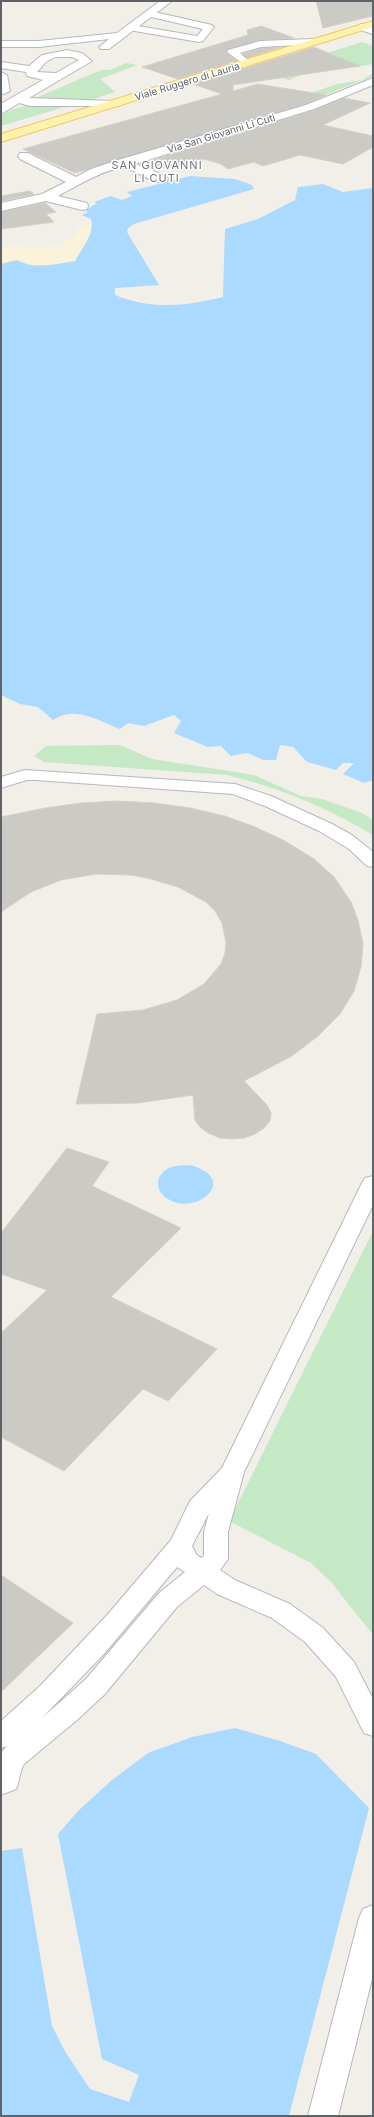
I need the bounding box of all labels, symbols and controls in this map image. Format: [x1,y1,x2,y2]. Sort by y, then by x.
street label: Viale Ruggero di Lauria [133,59,241,103]
street label: Via San Giovanni Li Cuti [166,111,276,155]
district label: SAN GIOVANNI LI CUTI [111,158,203,185]

